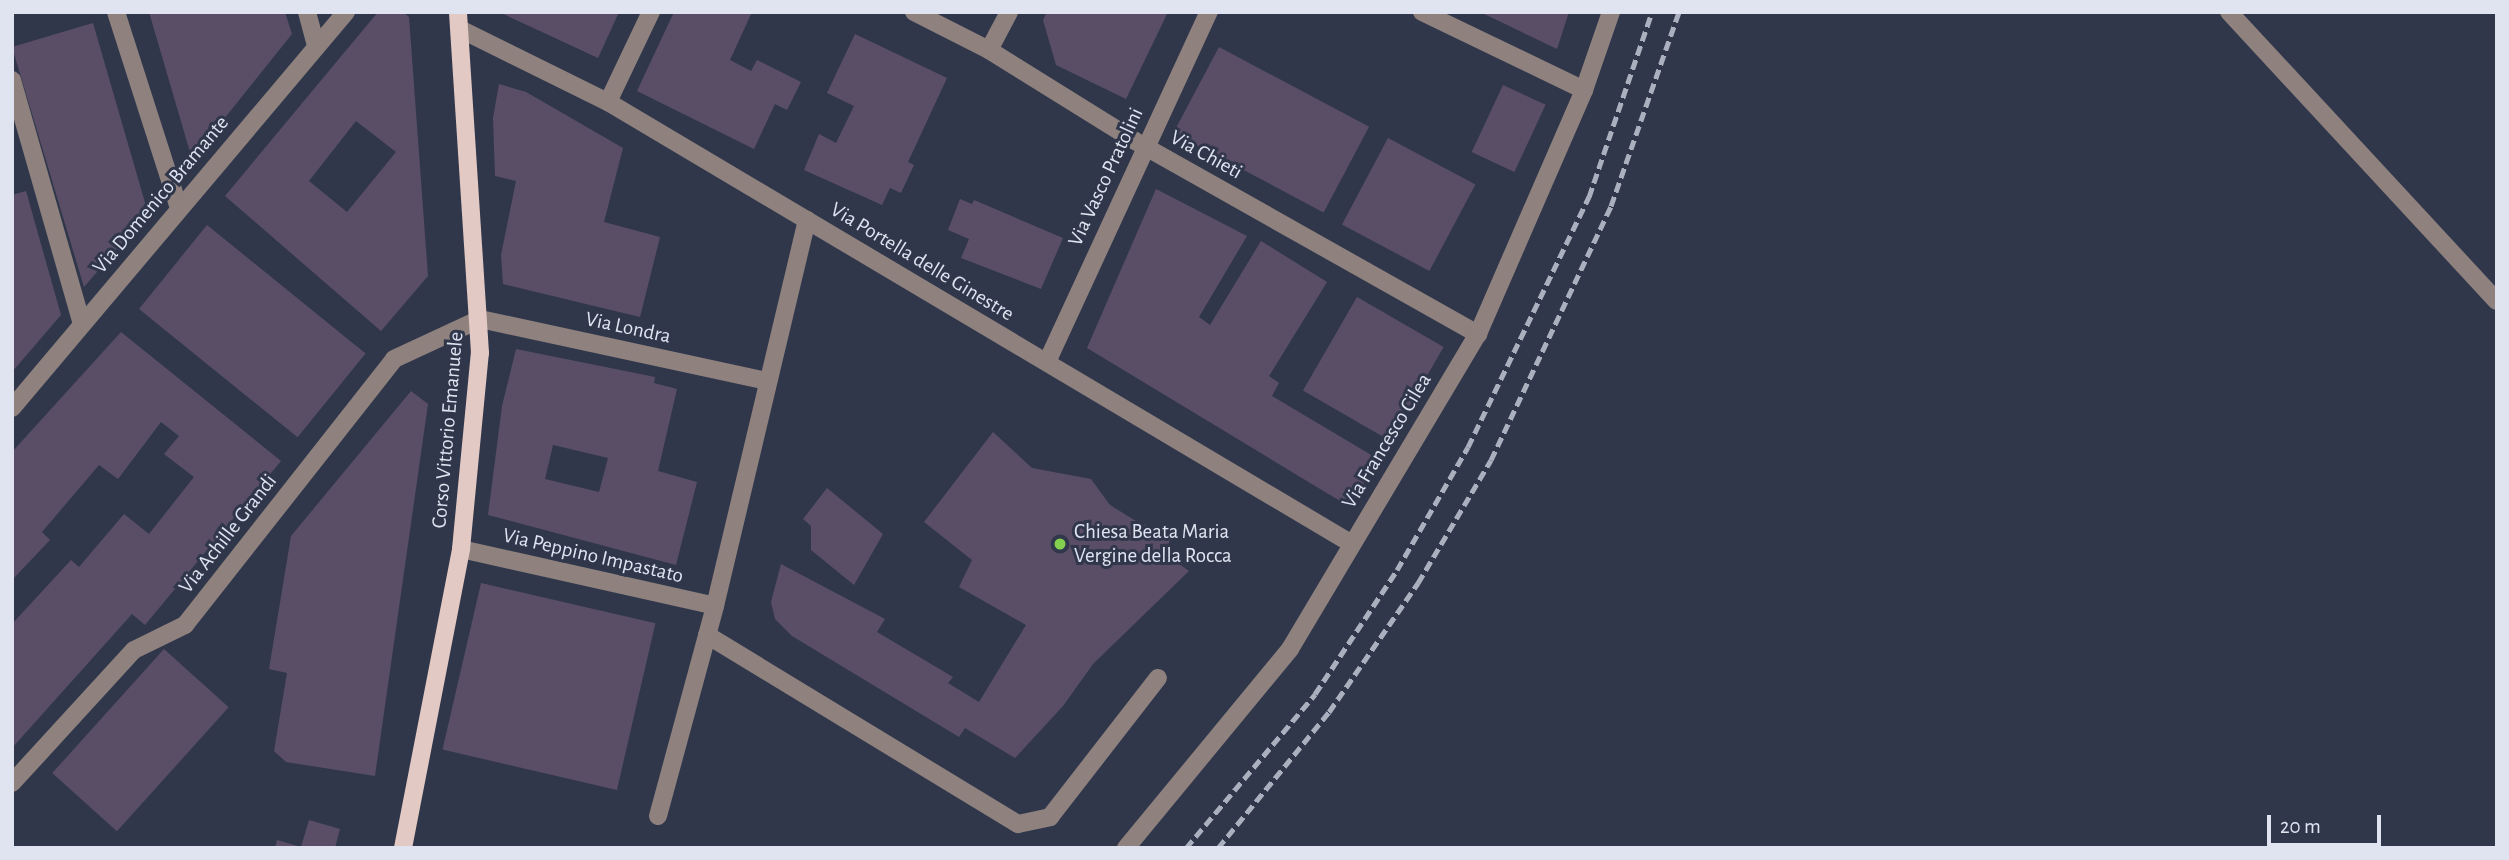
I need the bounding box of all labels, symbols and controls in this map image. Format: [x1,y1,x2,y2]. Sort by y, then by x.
street label: Via Vasco Pratolini [1063,104,1149,250]
street label: Via Domenico Bramante [88,111,234,279]
street label: Via Chieti [1166,125,1246,185]
street label: Via Portella delle Ginestre [826,197,1018,327]
street label: Via Londra [583,307,673,349]
street label: Corso Vittorio Emanuele [427,331,469,529]
street label: Via Francesco Cilea [1337,369,1437,513]
street label: Via Achille Grandi [174,469,282,599]
place label: Chiesa Beata Maria Vergine della Rocca [1074,519,1232,569]
street label: Via Peppino Impastato [500,523,686,589]
marker: Chiesa Beata Maria Vergine della Rocca [1052,536,1068,552]
scale bar [2271,800,2385,844]
text: 20 m [2280,816,2321,837]

